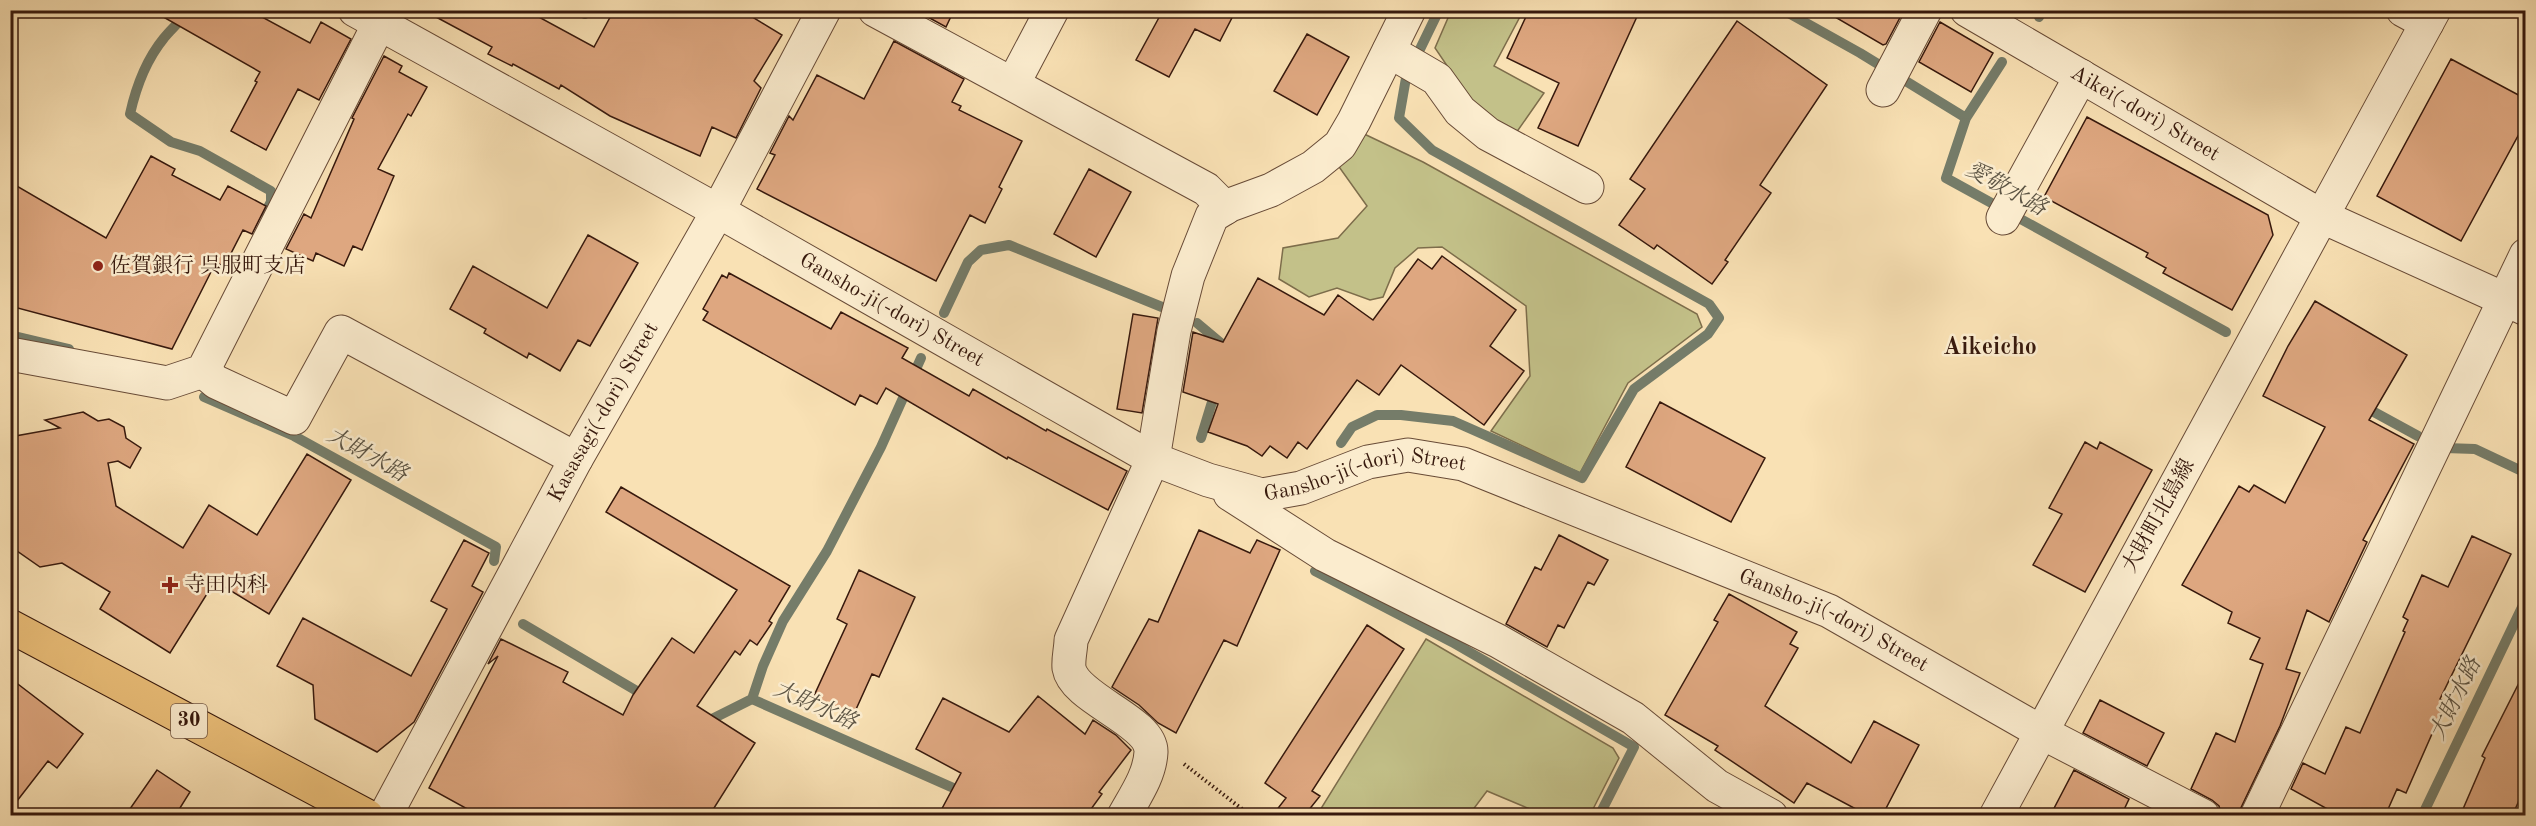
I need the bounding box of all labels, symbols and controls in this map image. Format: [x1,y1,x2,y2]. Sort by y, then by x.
street label: Aikei(-dori) Street [2067,62,2223,165]
water label: 愛敬水路 [1962,156,2053,221]
street label: Gansho-ji(-dori) Street [796,249,988,371]
place label: 佐賀銀行 呉服町支店 [110,254,305,277]
marker: 佐賀銀行 呉服町支店 [91,259,105,273]
street label: Kasasagi(-dori) Street [544,319,662,506]
district label: Aikeicho [1943,336,2037,360]
water label: 大財水路 [323,422,414,487]
street label: Gansho-ji(-dori) Street [1262,444,1468,505]
street label: 大財町北島線 [2118,455,2199,576]
street label: Gansho-ji(-dori) Street [1736,565,1932,676]
place label: 寺田内科 [184,573,268,596]
marker: 寺田内科 [161,576,179,594]
water label: 大財水路 [2425,652,2486,743]
water label: 大財水路 [770,676,862,735]
road number: 30 [171,704,207,738]

